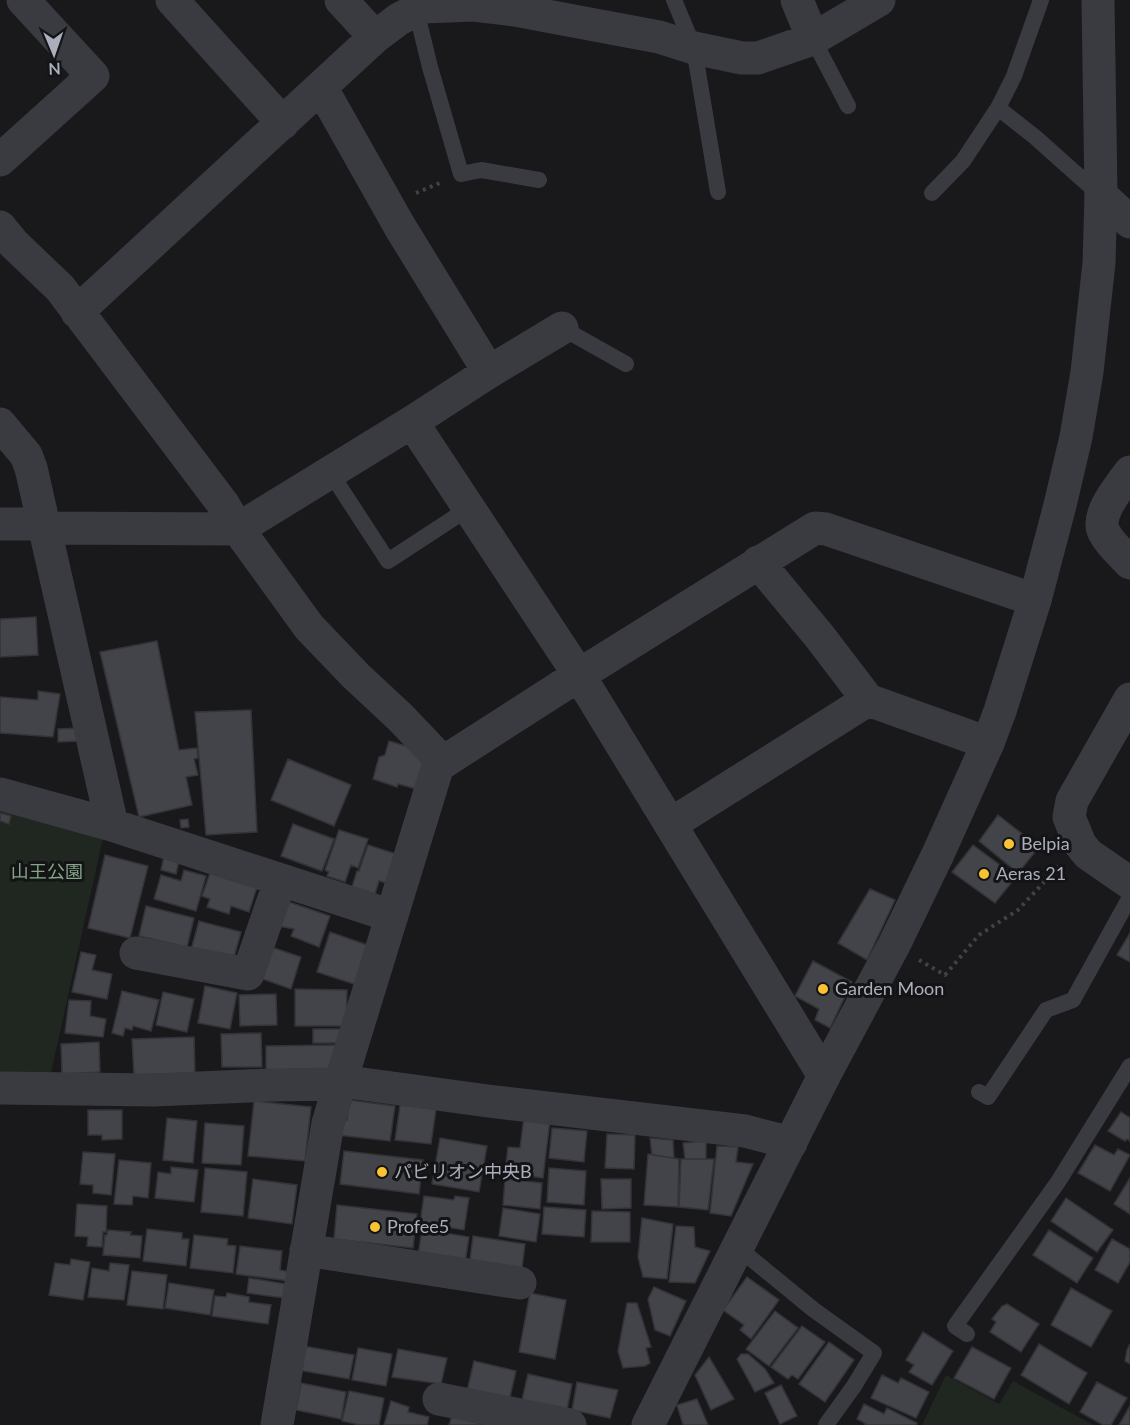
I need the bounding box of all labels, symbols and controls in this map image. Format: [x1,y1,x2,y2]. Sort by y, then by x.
north arrow [24,24,84,84]
text: N [48,60,61,79]
place label: Belpia [1021,832,1070,854]
marker: Belpia [1002,837,1016,851]
park label: 山王公園 [11,860,83,882]
place label: Aeras 21 [996,862,1066,884]
marker: Aeras 21 [977,867,991,881]
place label: Garden Moon [835,977,944,999]
marker: Garden Moon [816,982,830,996]
place label: パビリオン中央B [394,1160,532,1182]
marker: パビリオン中央B [375,1165,389,1179]
place label: Profee5 [387,1215,449,1237]
marker: Profee5 [368,1220,382,1234]

